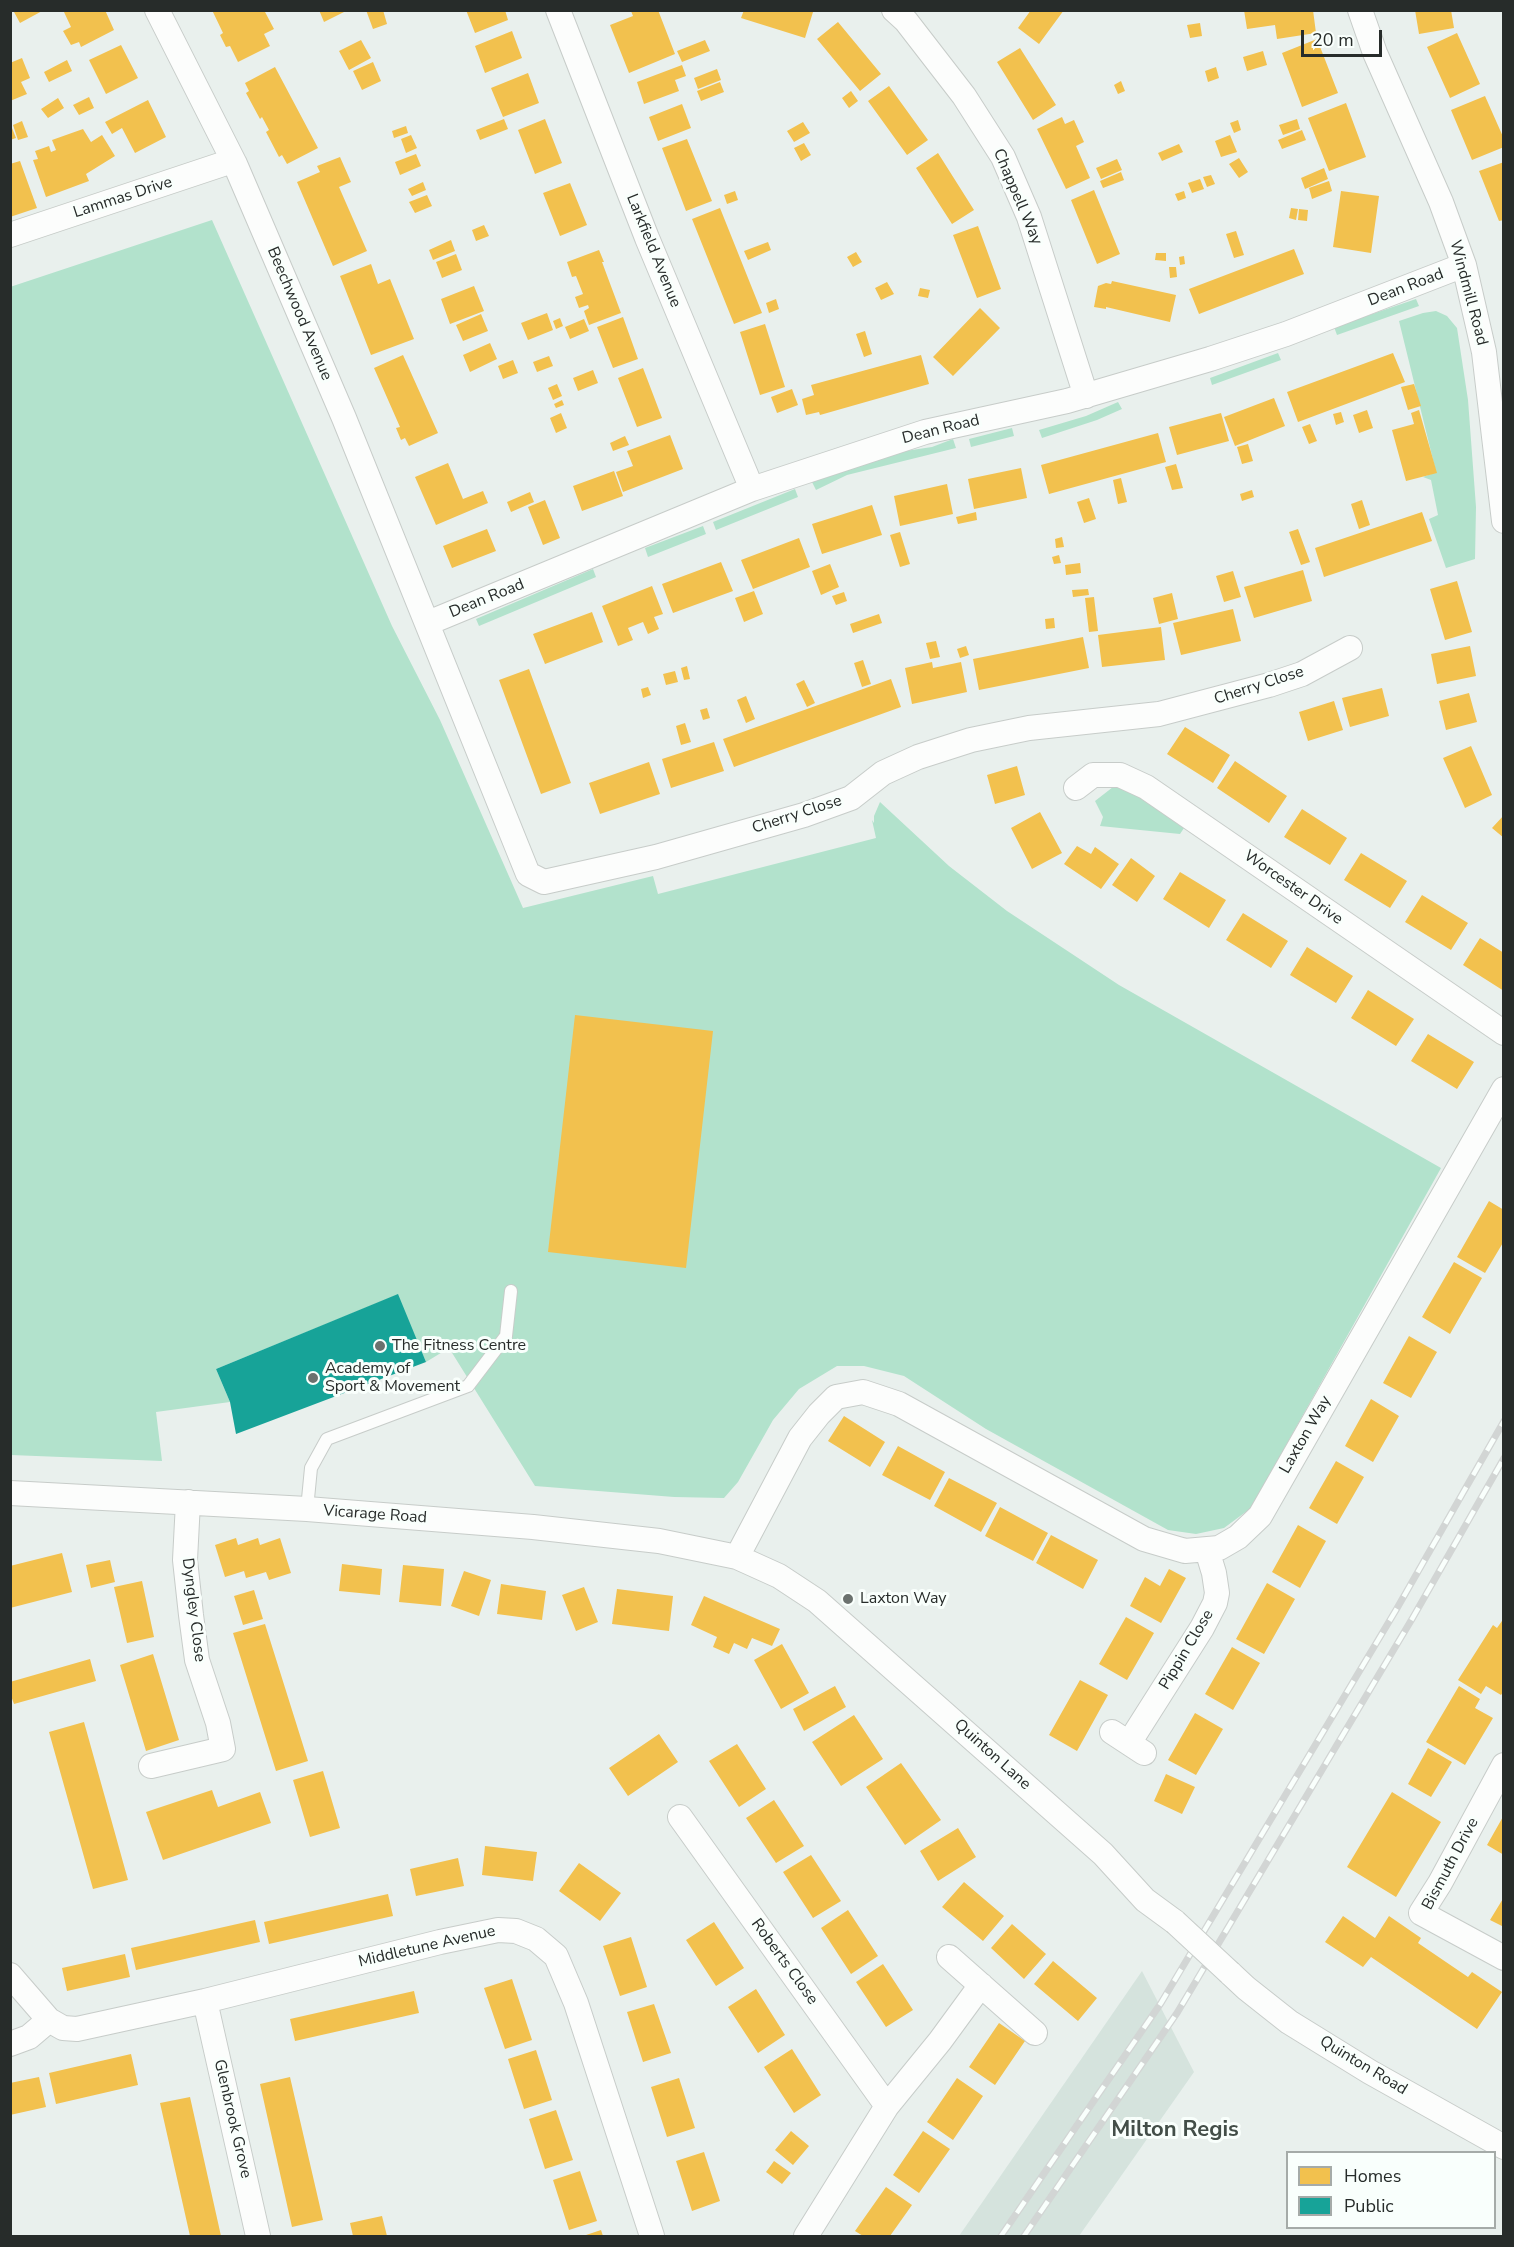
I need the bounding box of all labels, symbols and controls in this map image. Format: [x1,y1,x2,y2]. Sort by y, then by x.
scale bar [1304,18,1385,56]
text: 20 m [1312,28,1354,52]
street label: Chappell Way [988,146,1046,248]
street label: Lammas Drive [71,173,175,223]
street label: Larkfield Avenue [621,191,685,311]
street label: Windmill Road [1445,238,1491,348]
street label: Beechwood Avenue [262,244,336,384]
street label: Dean Road [1366,265,1446,311]
street label: Dean Road [900,411,982,449]
street label: Dean Road [447,575,527,623]
street label: Cherry Close [1212,662,1306,710]
street label: Cherry Close [750,791,844,839]
street label: Worcester Drive [1240,847,1346,929]
place label: The Fitness Centre [392,1336,526,1356]
marker: The Fitness Centre [373,1339,387,1353]
place label: Academy of Sport & Movement [325,1359,460,1397]
marker: Academy of Sport & Movement [306,1371,320,1385]
street label: Laxton Way [1276,1393,1336,1477]
street label: Vicarage Road [323,1502,427,1528]
street label: Dyngley Close [177,1557,209,1663]
place label: Laxton Way [860,1589,947,1609]
marker: Laxton Way [841,1592,855,1606]
street label: Pippin Close [1156,1607,1218,1693]
street label: Quinton Lane [950,1716,1034,1794]
street label: Bismuth Drive [1419,1815,1483,1913]
street label: Roberts Close [746,1915,822,2009]
street label: Middletune Avenue [357,1922,497,1972]
street label: Quinton Road [1316,2032,1410,2100]
street label: Glenbrook Grove [209,2058,255,2180]
district label: Milton Regis [1111,2118,1239,2144]
legend [1286,2151,1496,2229]
text: Homes [1344,2164,1401,2188]
text: Public [1344,2194,1394,2218]

